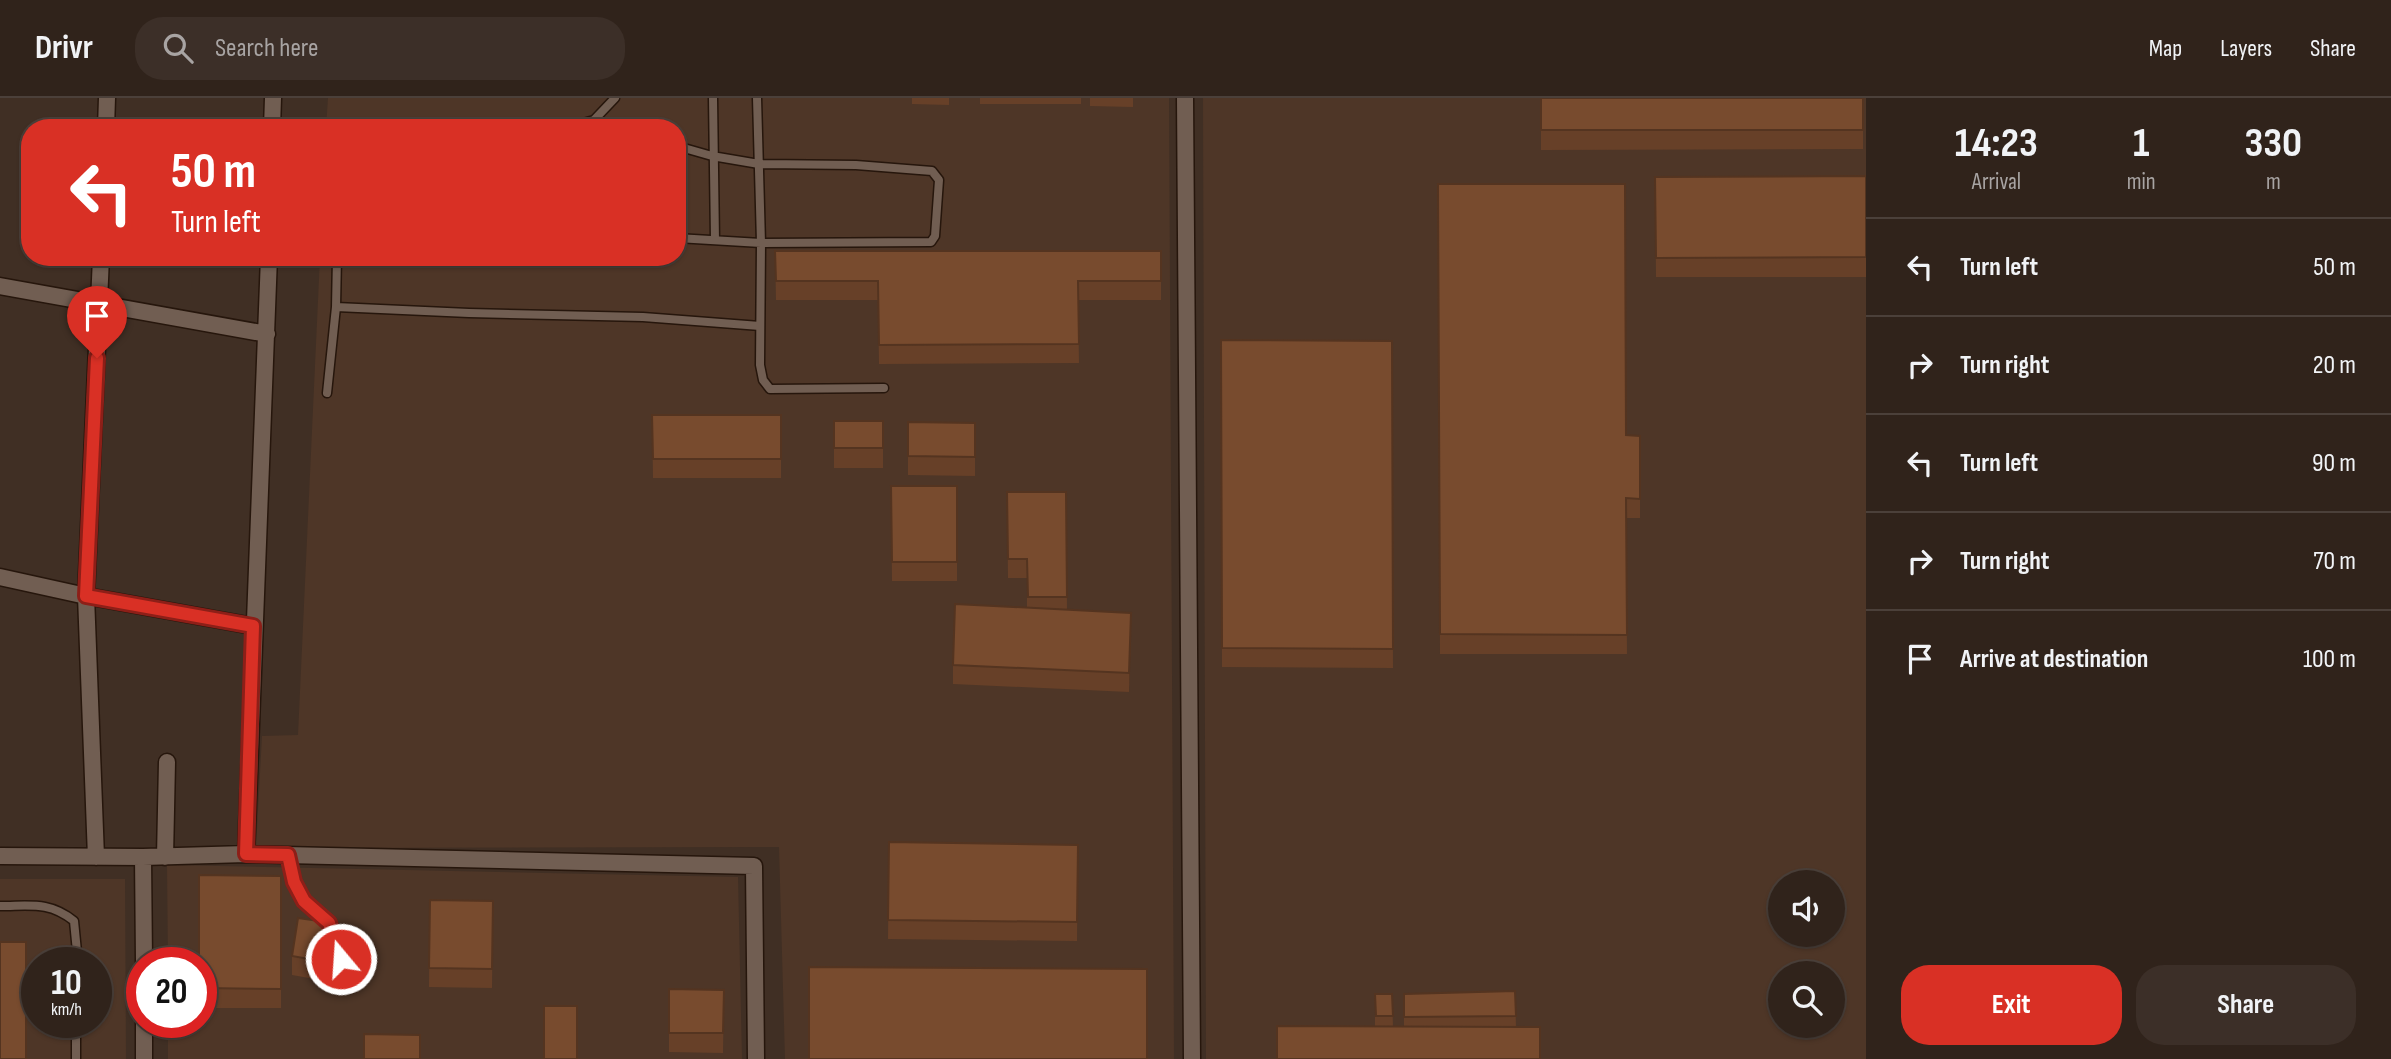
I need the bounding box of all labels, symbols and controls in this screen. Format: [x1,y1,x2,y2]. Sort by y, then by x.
search box [135,17,625,80]
text: Drivr [35,28,93,68]
icon: search [159,29,197,67]
text: Search here [215,33,318,64]
text: Map [2149,34,2182,63]
text: Layers [2220,34,2272,63]
text: Share [2310,34,2356,63]
text: 14:23 [1955,118,2038,169]
text: 1 [2133,118,2149,169]
text: 330 [2244,118,2302,169]
text: 50 m [171,143,256,202]
icon: left [56,147,147,238]
text: Arrival [1972,168,2021,196]
text: min [2127,168,2156,196]
text: m [2266,168,2281,196]
text: Turn left [171,203,261,242]
icon: left [1901,248,1939,286]
text: Turn left [1960,252,2038,283]
text: 50 m [2313,252,2356,283]
pin [67,286,127,358]
icon: arrive [78,297,116,335]
icon: right [1901,346,1939,384]
text: Turn right [1960,350,2049,381]
text: 20 m [2313,350,2356,381]
icon: left [1901,444,1939,482]
text: Turn left [1960,448,2038,479]
text: 90 m [2312,448,2356,479]
icon: right [1901,542,1939,580]
text: Turn right [1960,546,2049,577]
text: 70 m [2313,546,2356,577]
icon: arrive [1901,640,1939,678]
text: Arrive at destination [1960,644,2148,675]
text: 100 m [2303,644,2356,675]
map controls [1768,870,1845,1038]
button: sound [1768,870,1845,947]
position arrow [304,922,378,996]
speed limit sign: 20 [126,947,217,1038]
button: search [1768,961,1845,1038]
text: 10 [51,962,82,1005]
button: Exit [1901,965,2122,1045]
button: Share [2136,965,2356,1045]
text: km/h [51,999,82,1020]

